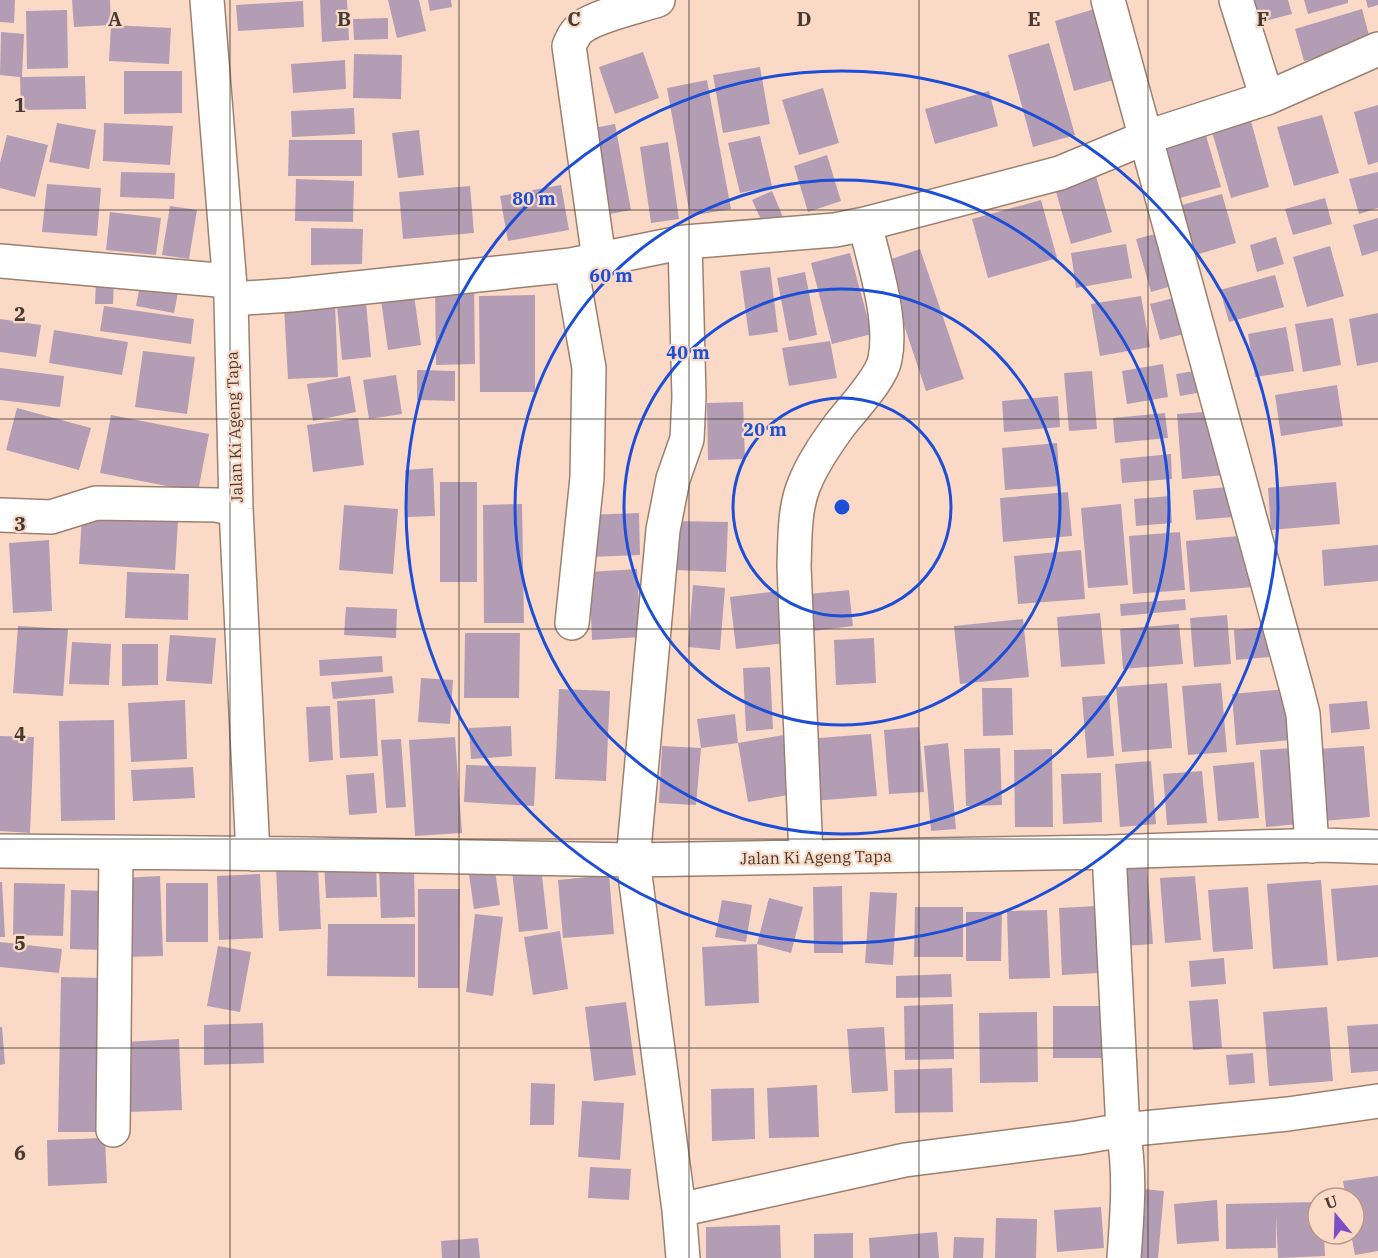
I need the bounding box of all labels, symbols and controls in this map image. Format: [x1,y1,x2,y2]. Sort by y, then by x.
text: A [108,5,122,32]
text: B [337,5,351,32]
text: C [567,5,581,32]
text: D [796,5,812,32]
text: E [1027,5,1041,32]
text: F [1257,5,1269,32]
text: 1 [14,91,26,118]
text: 80 m [512,187,556,210]
text: 60 m [589,264,633,287]
text: 2 [14,300,26,327]
text: 40 m [666,341,710,364]
street label: Jalan Ki Ageng Tapa [221,351,247,503]
text: 20 m [743,418,787,441]
centre of rings [832,497,852,517]
text: 3 [14,510,26,537]
text: 4 [14,720,26,747]
street label: Jalan Ki Ageng Tapa [740,846,892,868]
text: 5 [14,929,26,956]
text: 6 [14,1139,26,1166]
north arrow [1306,1186,1366,1246]
text: U [1322,1190,1340,1213]

